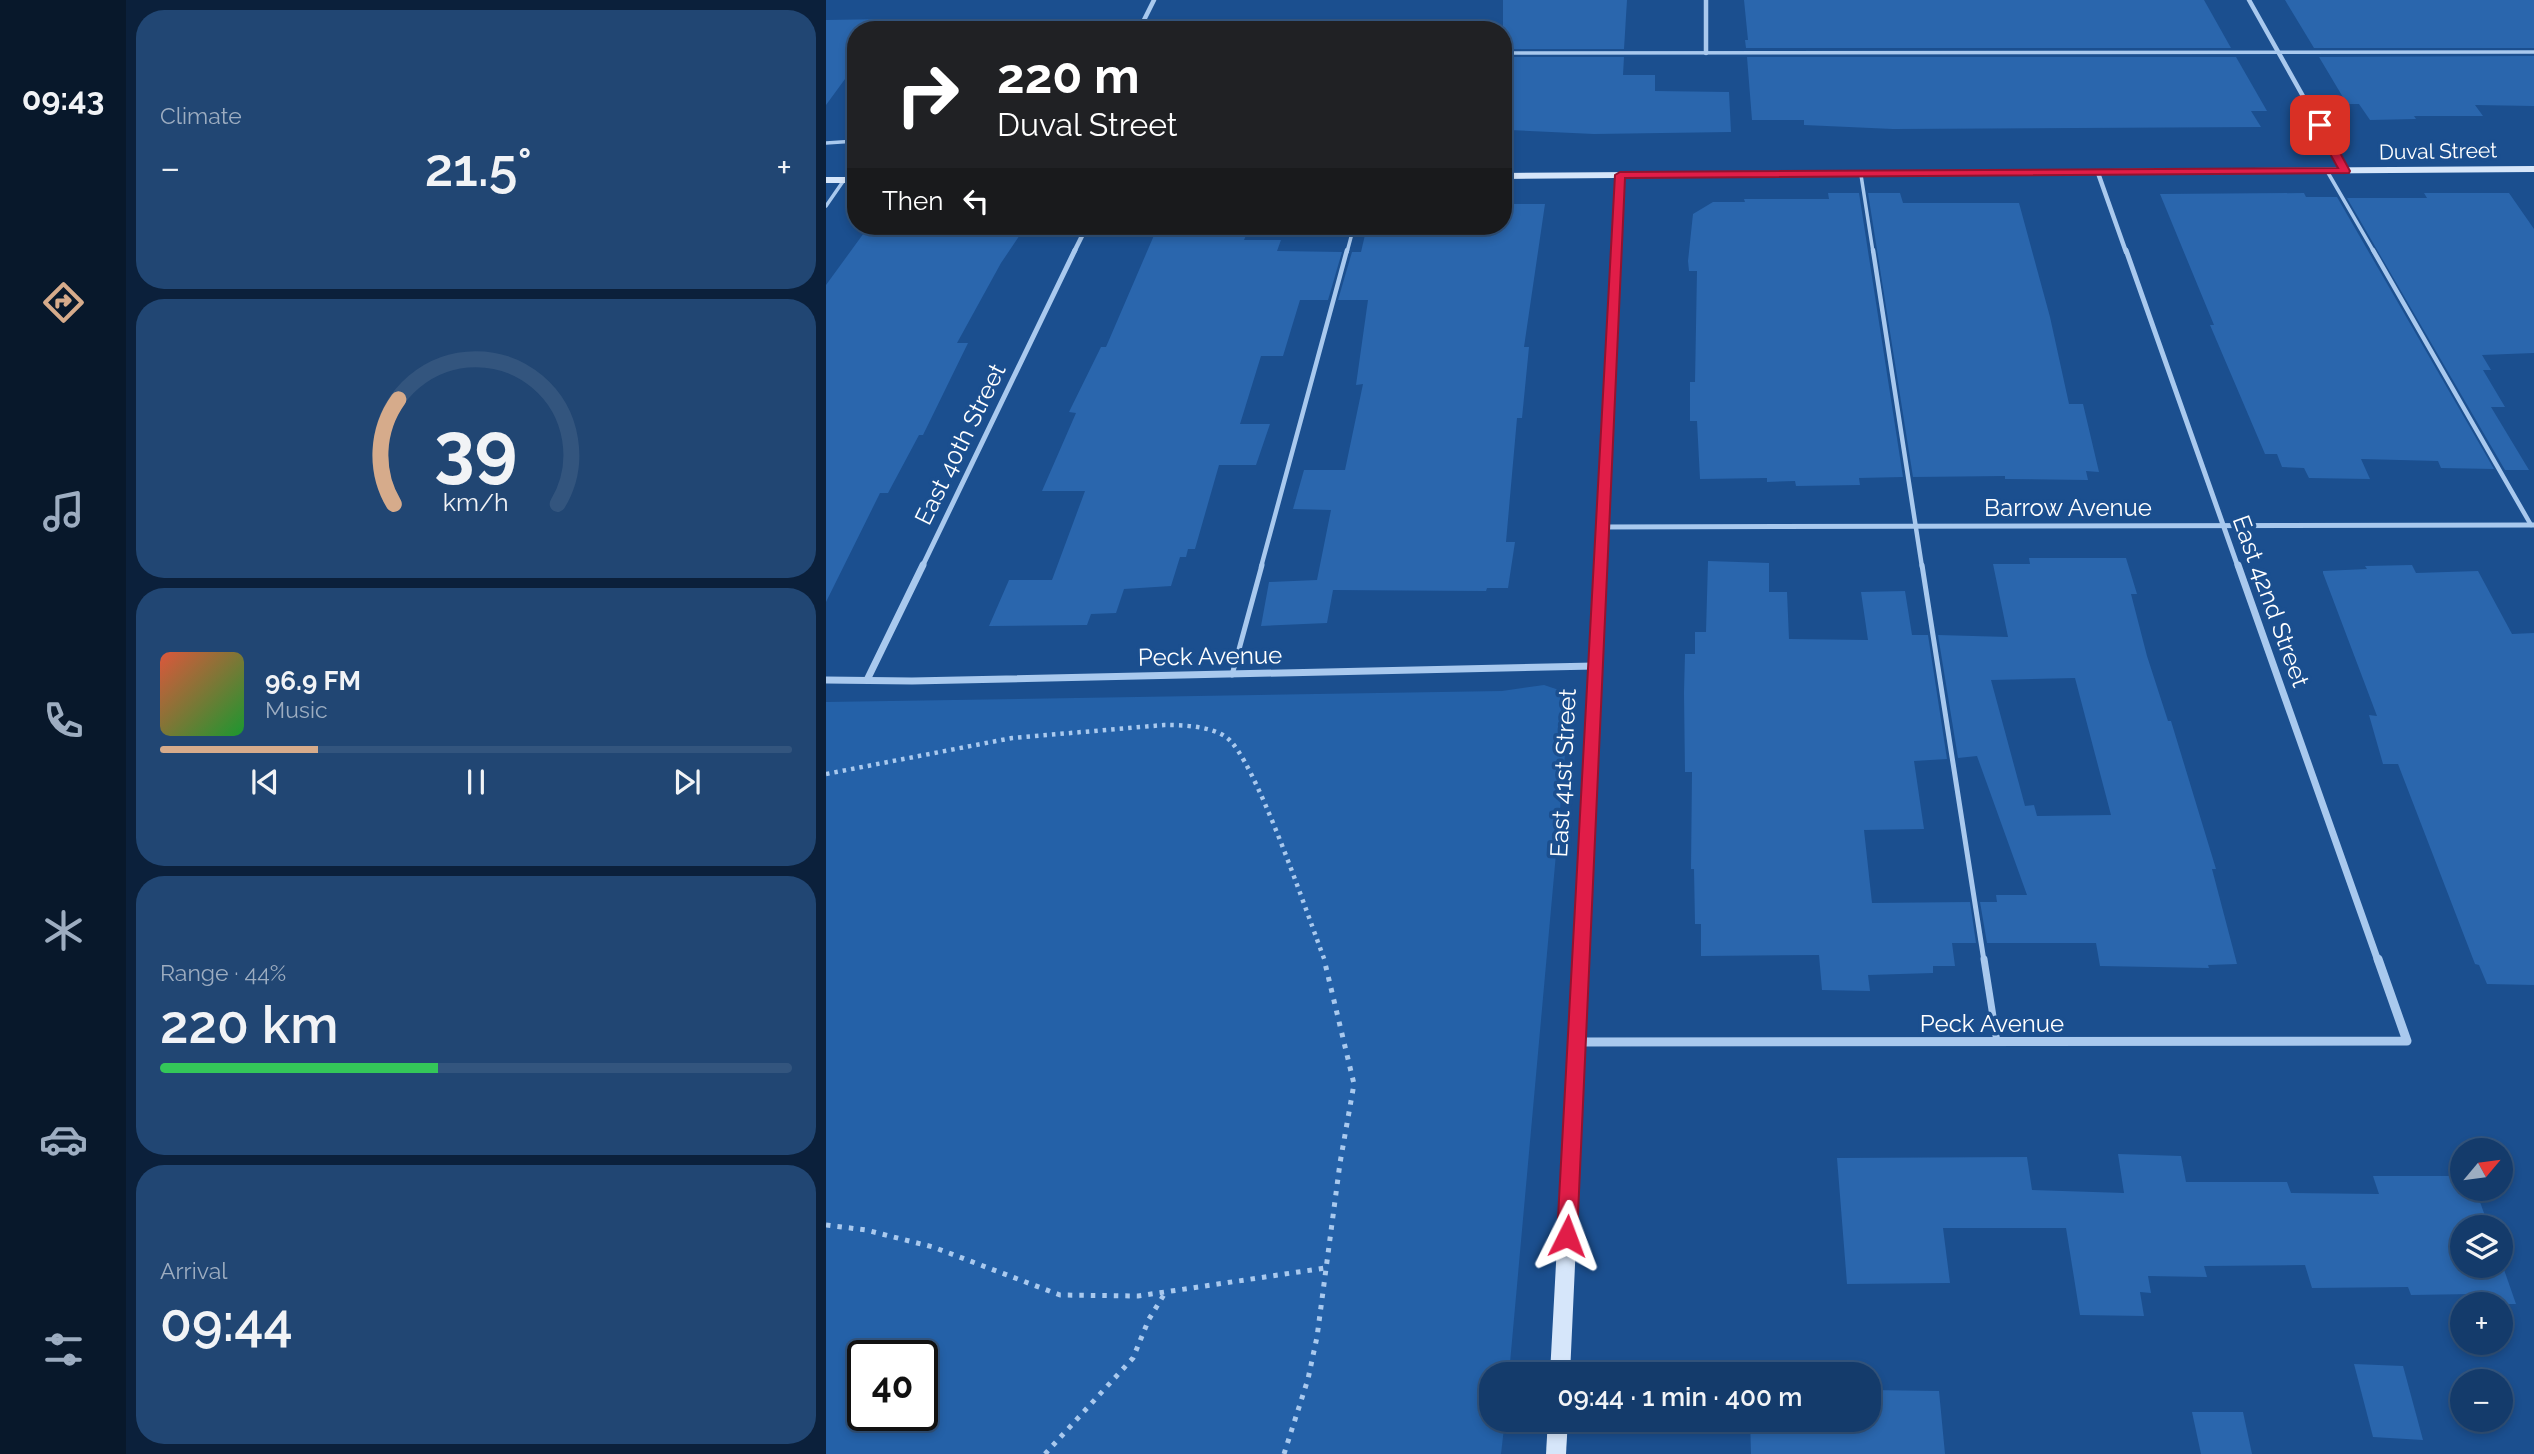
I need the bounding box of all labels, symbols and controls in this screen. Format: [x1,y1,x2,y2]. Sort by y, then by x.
text: 220 m [997,47,1140,104]
icon: right [882,49,973,140]
text: 09:43 [22,80,104,117]
pin [2290,95,2350,155]
text: Climate [160,102,242,129]
text: Duval Street [997,106,1178,143]
icon: arrive [2301,106,2339,144]
text: 21.5° [425,137,532,198]
street label: Duval Street [2379,137,2497,165]
text: − [160,145,180,190]
text: + [776,145,792,190]
icon: left [957,182,995,220]
text: Then [882,186,943,216]
icon: directions [39,278,88,327]
street label: East 40th Street [908,359,1012,529]
text: 39 [434,407,518,492]
icon: music [39,487,88,536]
text: km/h [443,487,509,517]
street label: Barrow Avenue [1984,493,2152,522]
street label: East 42nd Street [2226,511,2316,691]
street label: Peck Avenue [1138,640,1282,672]
text: 96.9 FM [265,666,361,696]
street label: East 41st Street [1544,688,1582,858]
icon: phone [39,696,88,745]
text: Music [265,696,328,723]
icon: previous [246,763,284,801]
icon: pause [457,763,495,801]
icon: next [668,763,706,801]
icon: climate [39,906,88,955]
text: Range · 44% [160,959,286,986]
text: 220 km [160,994,339,1055]
street label: Peck Avenue [1920,1009,2064,1038]
icon: car [39,1115,88,1164]
north arrow [2450,1138,2513,1200]
map controls [2450,1138,2513,1432]
position arrow [1530,1199,1604,1273]
button: layers [2450,1215,2513,1278]
text: Arrival [160,1257,227,1284]
text: 09:44 [160,1292,293,1353]
button: + [2450,1292,2513,1355]
icon: filters [39,1325,88,1374]
speed limit sign: 40 [847,1340,938,1431]
button: − [2450,1369,2513,1432]
text: 09:44 · 1 min · 400 m [1558,1382,1802,1412]

